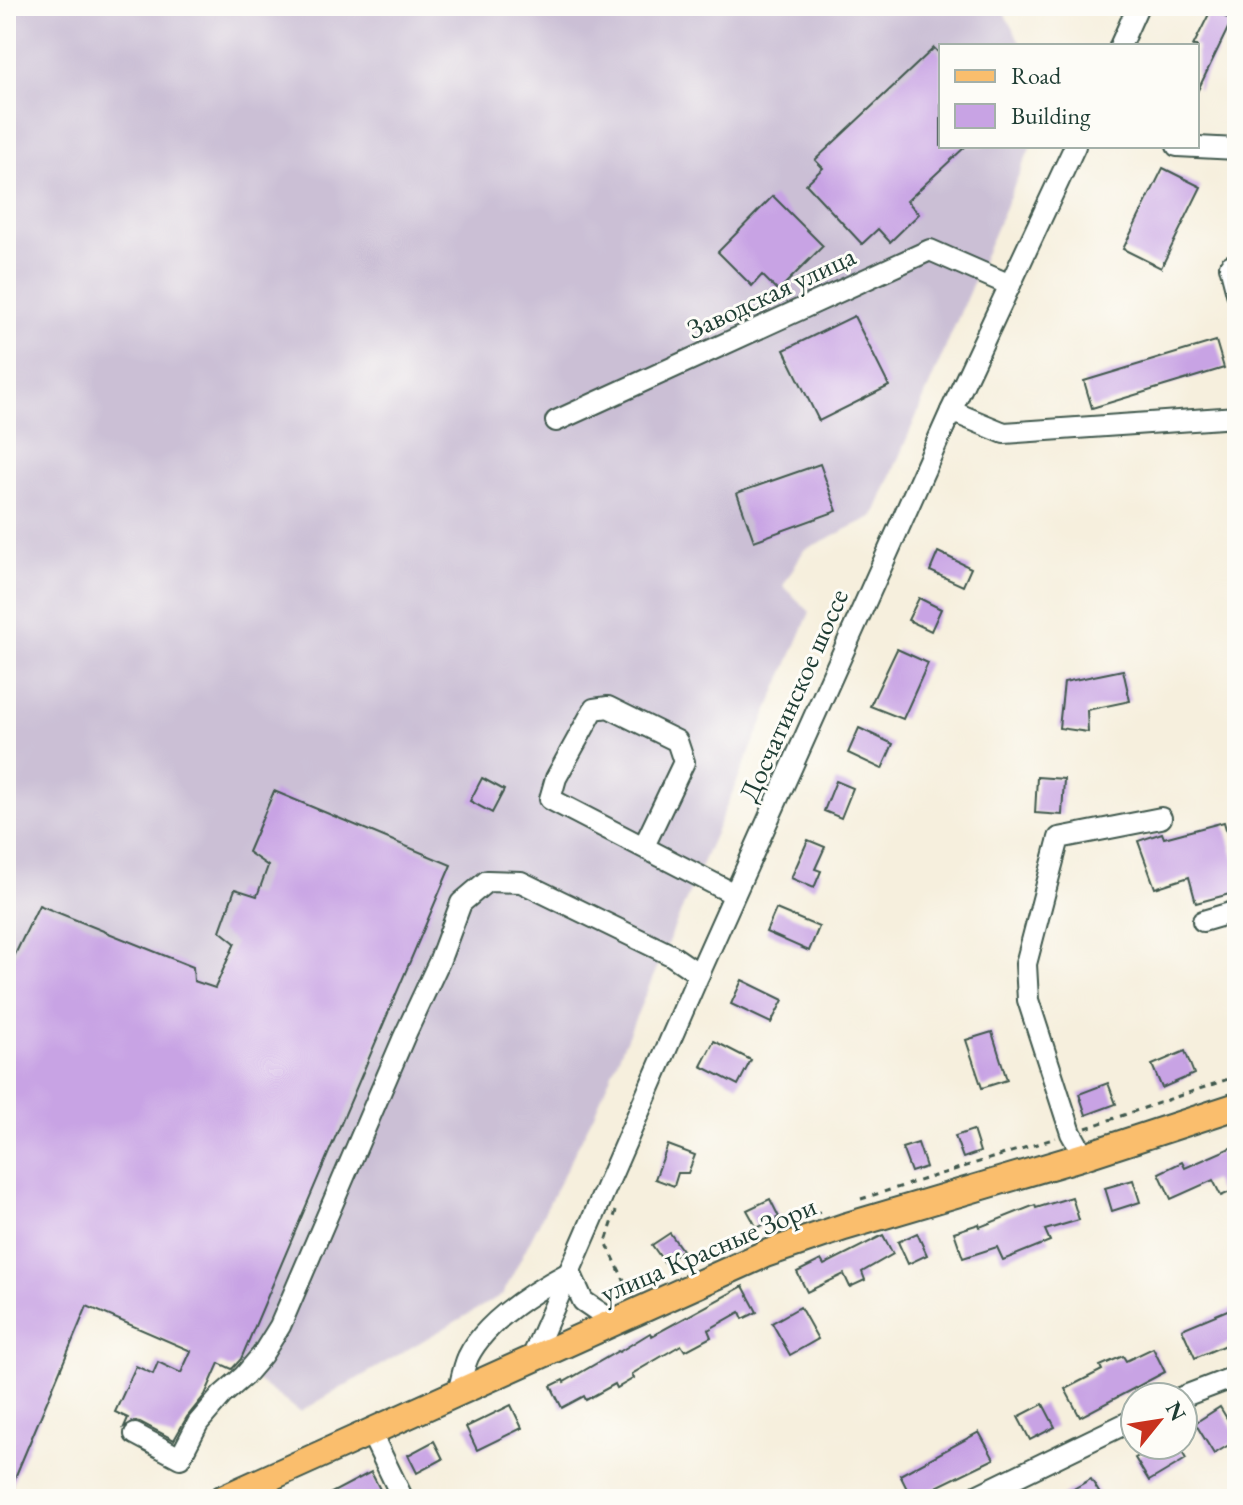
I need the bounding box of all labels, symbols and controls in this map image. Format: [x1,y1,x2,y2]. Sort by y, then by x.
legend [939,44,1199,148]
text: Road [1011,60,1062,91]
text: Building [1011,100,1091,131]
street label: Заводская улица [681,237,862,347]
street label: Досчатинское шоссе [730,583,856,807]
street label: улица Красные Зори [595,1187,822,1311]
north arrow [1119,1381,1199,1461]
text: N [1159,1396,1193,1426]

